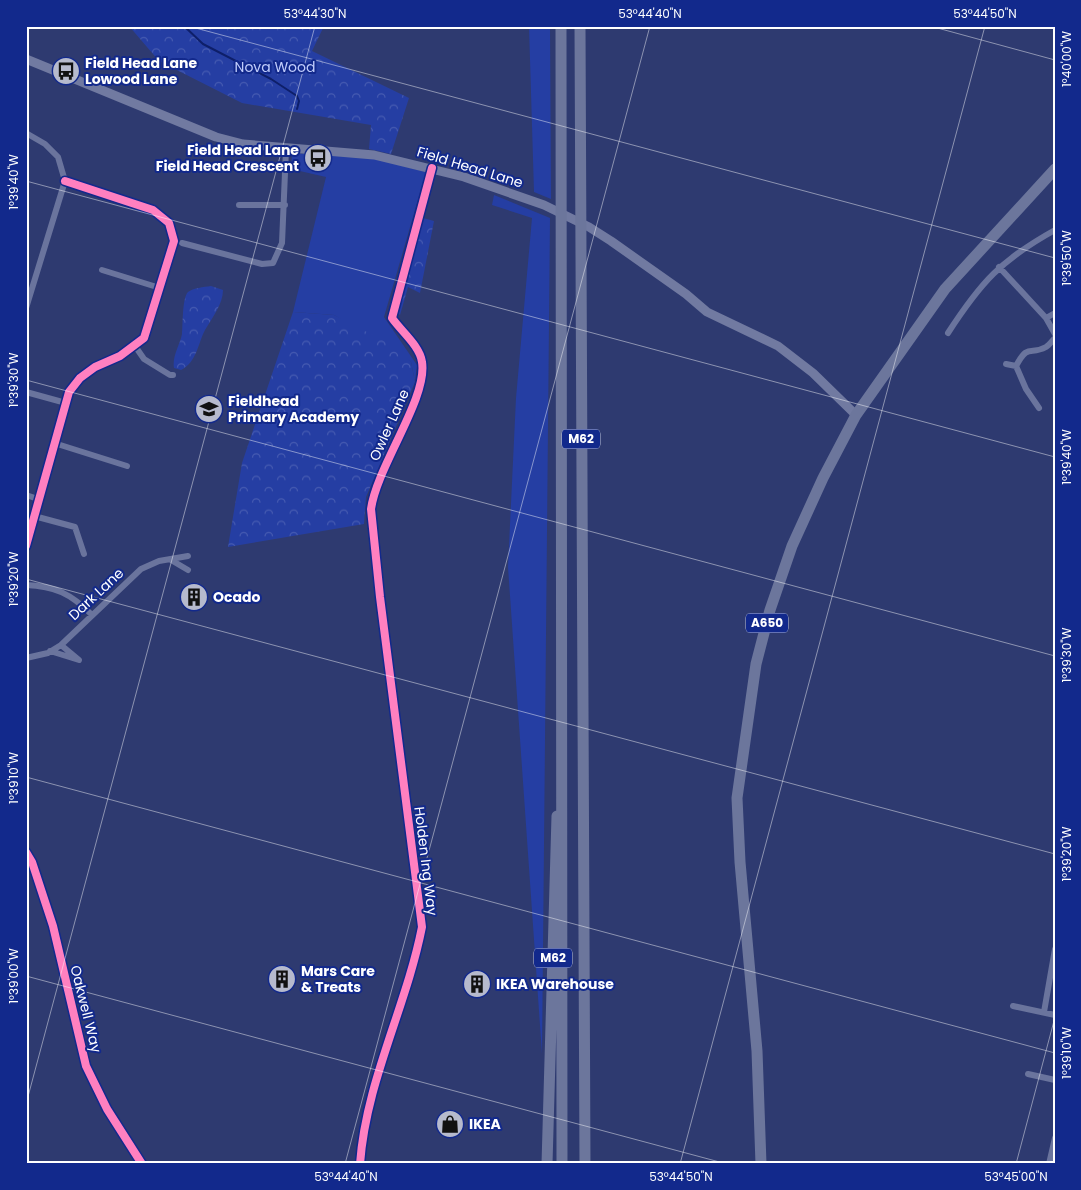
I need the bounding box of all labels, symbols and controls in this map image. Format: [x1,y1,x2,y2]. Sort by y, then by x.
text: 53°44'30"N [283,5,347,22]
text: 53°44'40"N [618,5,682,22]
text: 53°44'50"N [953,5,1017,22]
text: 1°40'00"W [1058,31,1075,87]
place label: Field Head Lane Lowood Lane [85,53,197,89]
bus stop icon: Field Head Lane Lowood Lane [51,56,81,86]
park label: Nova Wood [235,57,315,77]
place label: Field Head Lane Field Head Crescent [156,140,299,176]
street label: Field Head Lane [414,141,526,193]
bus stop icon: Field Head Lane Field Head Crescent [303,143,333,173]
text: 1°39'40"W [5,154,22,210]
text: 1°39'50"W [1058,230,1075,286]
text: 1°39'30"W [5,352,22,408]
street label: Owler Lane [364,386,414,464]
place label: Fieldhead Primary Academy [228,391,359,427]
school or university icon: Fieldhead Primary Academy [194,394,224,424]
road number: M62 [562,429,600,448]
text: 1°39'40"W [1058,429,1075,485]
text: 1°39'20"W [5,551,22,606]
street label: Dark Lane [64,563,128,625]
building icon: Ocado [179,582,209,612]
place label: Ocado [213,587,260,607]
road number: A650 [746,614,788,632]
text: 1°39'30"W [1058,627,1075,683]
text: 1°39'10"W [5,752,22,804]
street label: Holden Ing Way [409,805,443,917]
text: 1°39'20"W [1058,826,1075,881]
text: 1°39'00"W [5,948,22,1004]
road number: M62 [534,948,572,968]
place label: Mars Care & Treats [301,961,375,997]
street label: Oakwell Way [65,963,107,1055]
building icon: Mars Care & Treats [267,964,297,994]
building icon: IKEA Warehouse [462,969,492,999]
place label: IKEA Warehouse [496,974,614,994]
text: 1°39'10"W [1058,1027,1075,1079]
shop icon: IKEA [435,1109,465,1139]
place label: IKEA [469,1114,501,1134]
text: 53°44'40"N [314,1168,378,1185]
text: 53°44'50"N [649,1168,713,1185]
text: 53°45'00"N [984,1168,1048,1185]

